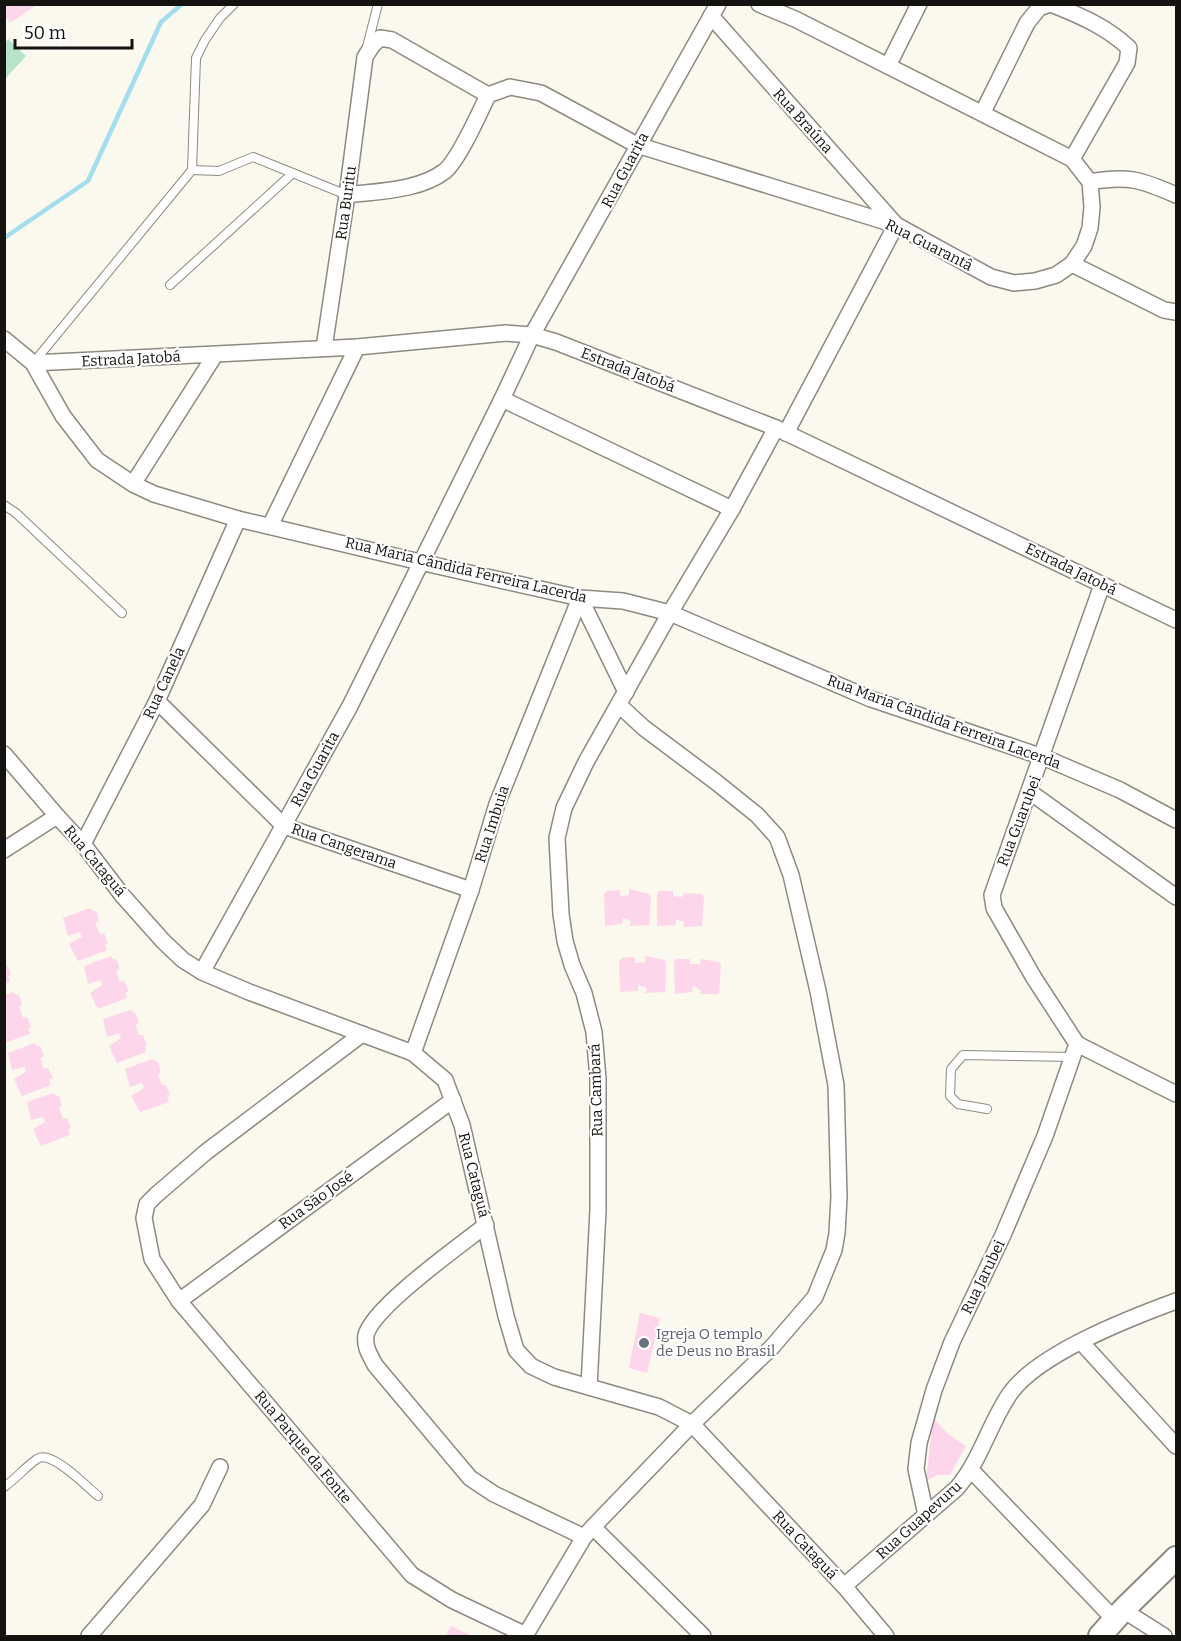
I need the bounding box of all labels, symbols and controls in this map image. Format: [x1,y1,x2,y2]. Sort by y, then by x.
scale bar [15,12,132,50]
text: 50 m [24,22,66,44]
street label: Rua Braúna [769,85,837,157]
street label: Rua Guarita [598,129,652,211]
street label: Rua Buritu [332,165,360,241]
street label: Rua Guarantâ [882,215,976,275]
street label: Estrada Jatobá [578,344,678,396]
street label: Estrada Jatobá [81,347,181,371]
street label: Rua Maria Cândida Ferreira Lacerda [343,533,589,607]
street label: Estrada Jatobá [1022,539,1120,599]
street label: Rua Canela [139,644,189,722]
street label: Rua Maria Cândida Ferreira Lacerda [825,671,1063,773]
street label: Rua Guarita [287,728,343,810]
street label: Rua Guarubei [993,773,1045,869]
street label: Rua Imbuia [471,783,513,865]
street label: Rua Cangerama [289,820,399,872]
street label: Rua Cataguá [60,822,130,900]
street label: Rua Cambará [585,1043,607,1137]
street label: Rua Cataguá [455,1131,493,1219]
street label: Rua São José [275,1167,357,1233]
street label: Rua Jarubei [957,1237,1009,1317]
place label: Igreja O templo de Deus no Brasil [656,1325,775,1360]
marker: Igreja O templo de Deus no Brasil [637,1336,651,1350]
street label: Rua Parque da Fonte [251,1387,355,1507]
street label: Rua Guapevuru [873,1477,965,1563]
street label: Rua Cataguá [769,1507,841,1583]

